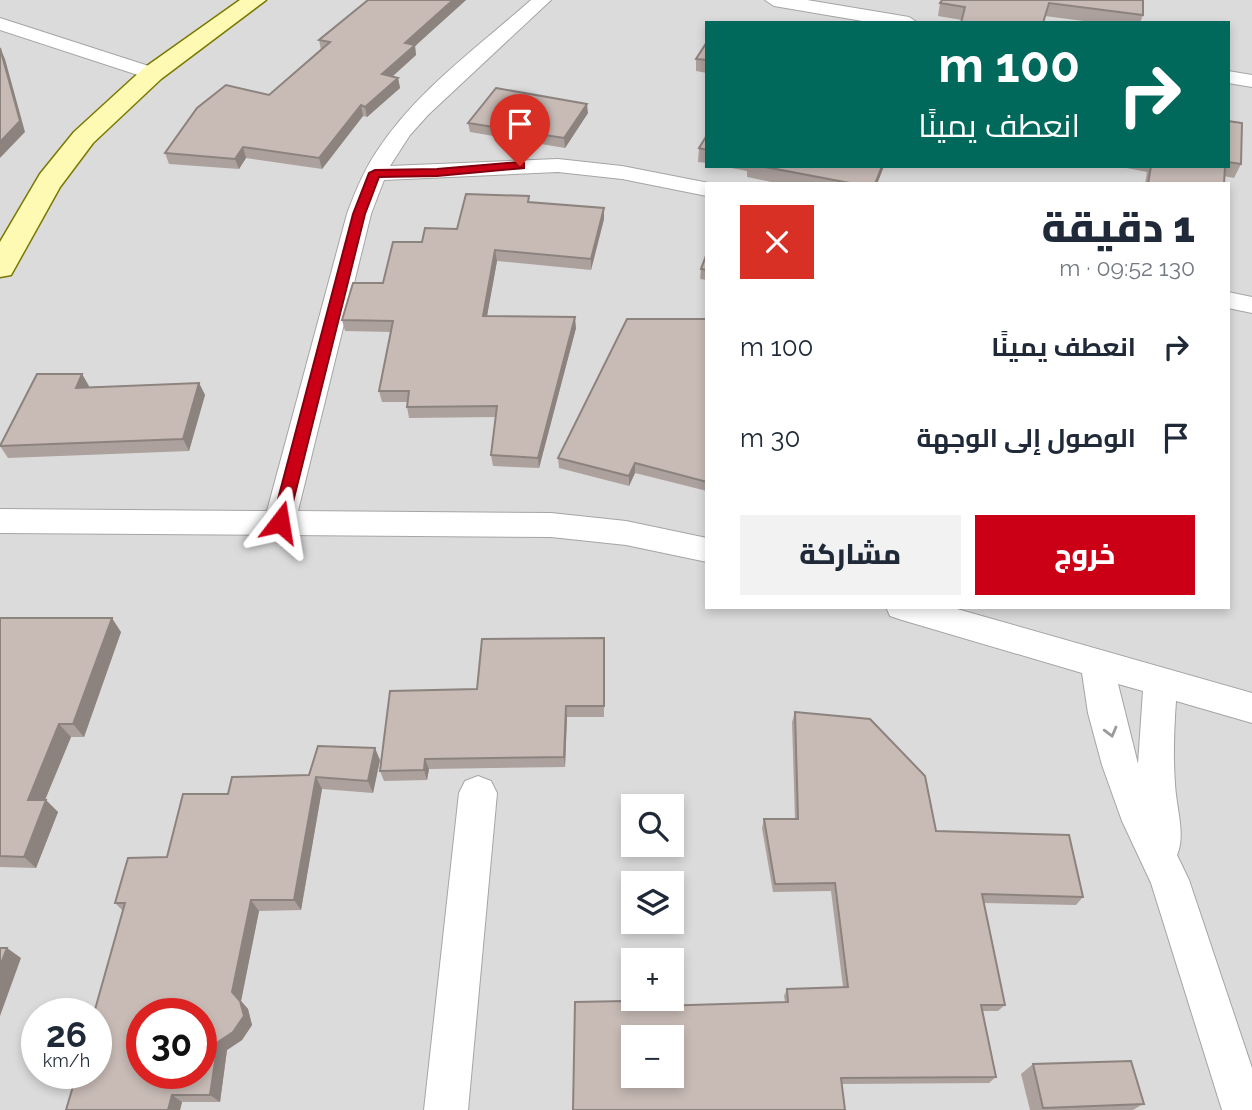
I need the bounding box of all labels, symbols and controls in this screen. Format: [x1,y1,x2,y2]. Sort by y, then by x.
text: 100 m [938,36,1080,93]
icon: right [1104,49,1195,140]
pin [490,94,550,166]
icon: arrive [501,105,539,143]
text: انعطف يمينًا [918,107,1080,144]
text: 1 دقيقة [1041,203,1195,252]
button: close [740,205,814,279]
text: 130 m · 09:52 [1059,254,1195,281]
icon: right [1157,328,1195,366]
text: 100 m [740,332,814,362]
text: انعطف يمينًا [991,332,1136,362]
icon: arrive [1157,419,1195,457]
text: 30 m [740,423,800,453]
text: الوصول إلى الوجهة [916,423,1136,453]
position arrow [243,485,317,559]
button: مشاركة [740,515,961,595]
button: خروج [975,515,1195,595]
one-way arrow [1103,726,1117,738]
map controls [621,794,684,1088]
button: search [621,794,684,857]
button: layers [621,871,684,934]
button: + [621,948,684,1011]
speed limit sign: 30 [126,998,217,1089]
text: 26 [46,1014,87,1055]
button: − [621,1025,684,1088]
text: km/h [43,1050,90,1071]

